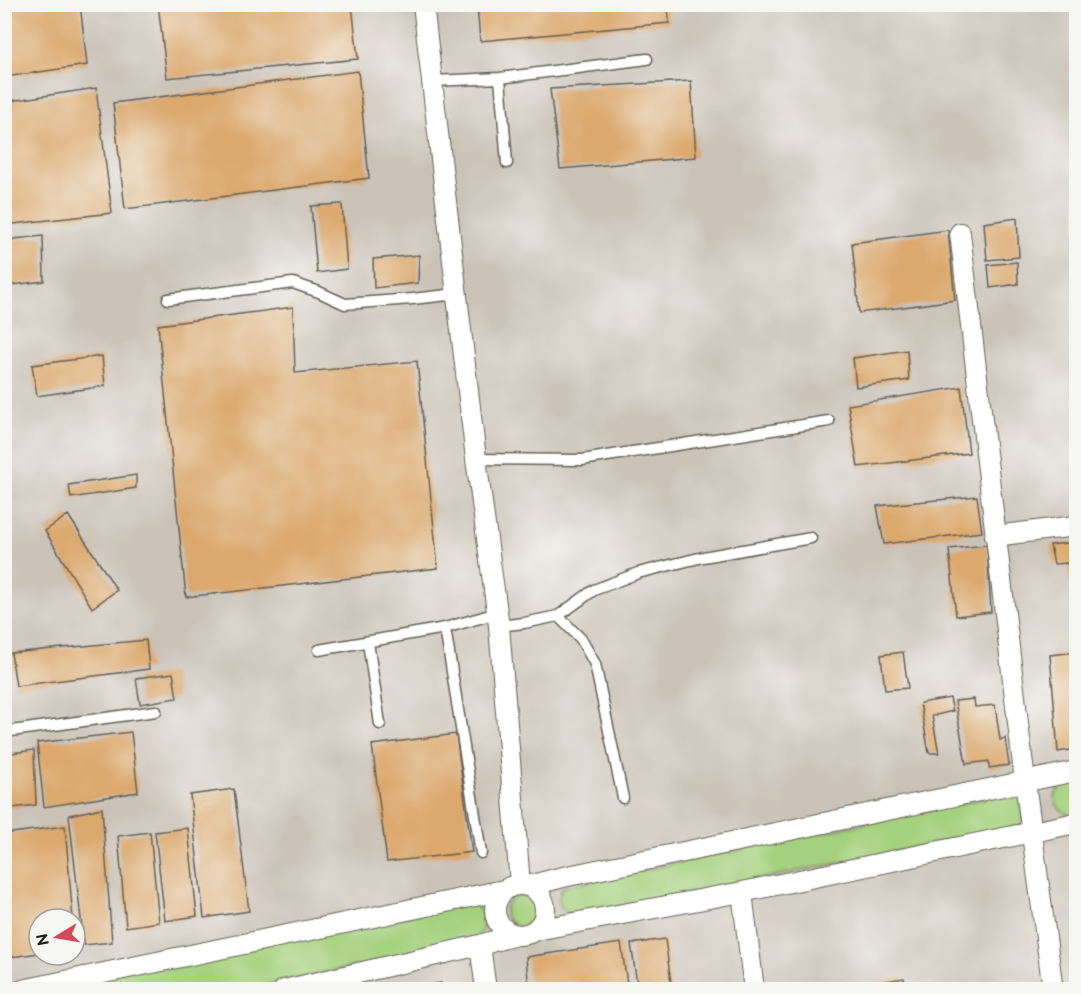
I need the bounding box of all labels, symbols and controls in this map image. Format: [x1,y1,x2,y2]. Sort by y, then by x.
north arrow [27,907,87,967]
text: N [33,932,54,947]

